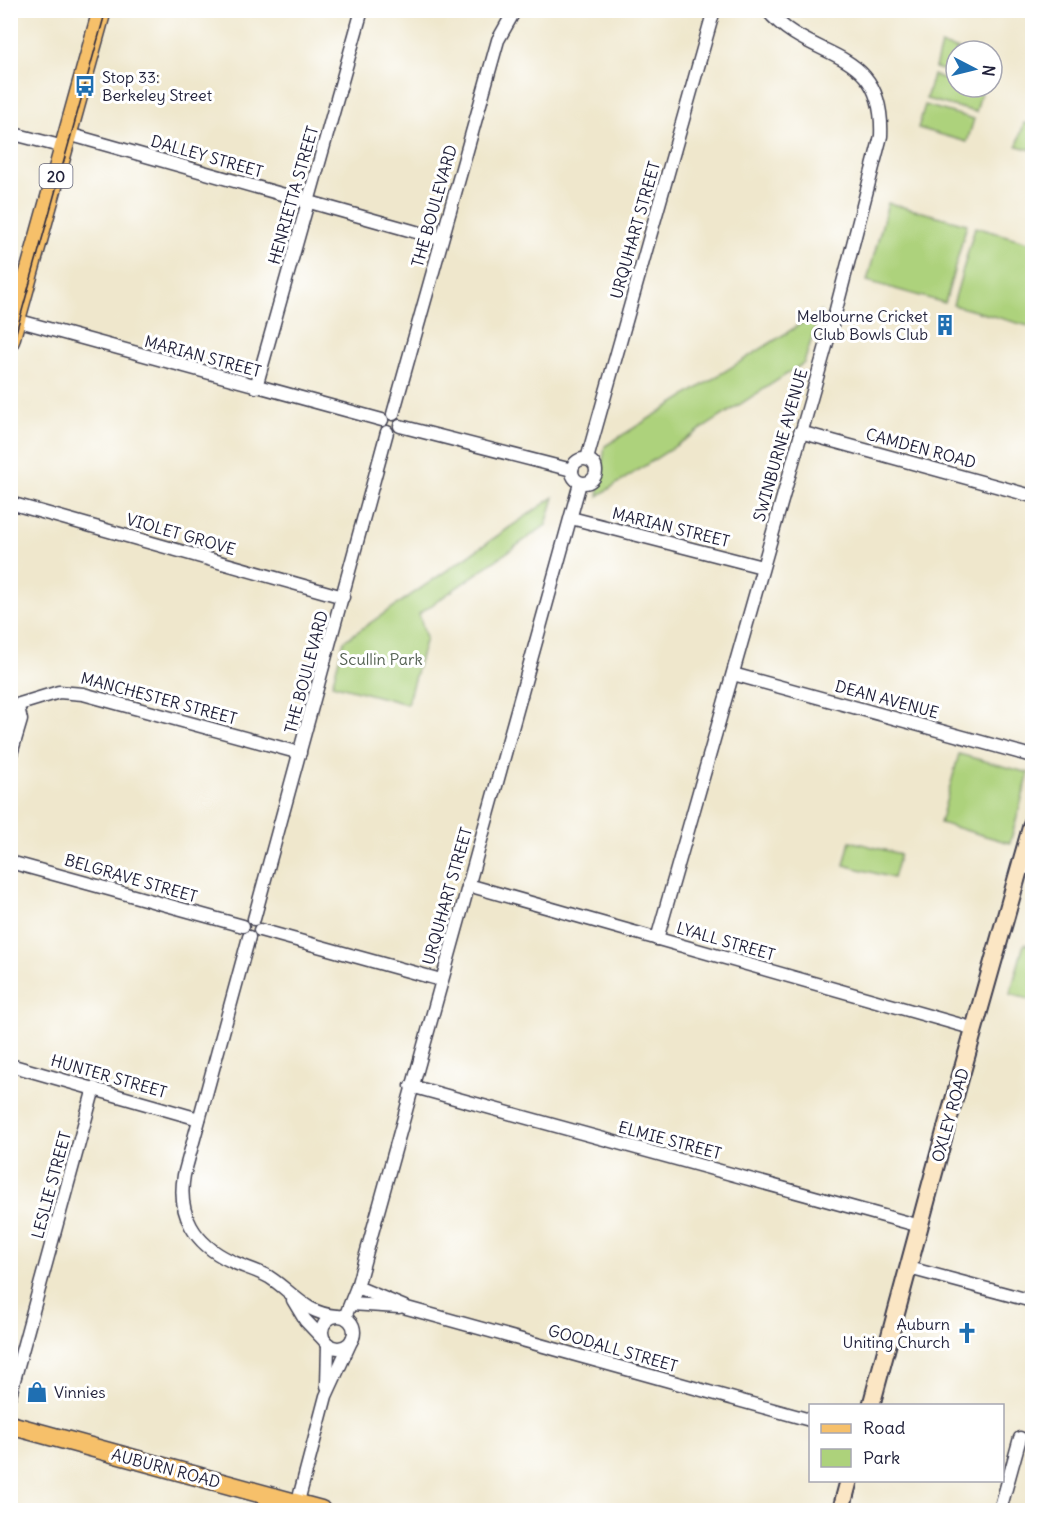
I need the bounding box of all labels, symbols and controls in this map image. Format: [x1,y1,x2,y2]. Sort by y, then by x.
north arrow [944,39,1004,99]
text: N [978,64,999,78]
place label: Stop 33: Berkeley Street [102,67,213,105]
bus stop icon: Stop 33: Berkeley Street [73,74,97,98]
street label: HENRIETTA STREET [264,123,322,267]
street label: DALLEY STREET [149,130,265,182]
street label: THE BOULEVARD [407,143,461,269]
street label: URQUHART STREET [606,159,664,301]
road number: 20 [40,164,72,188]
place label: Melbourne Cricket Club Bowls Club [797,306,929,344]
building icon: Melbourne Cricket Club Bowls Club [933,313,957,337]
street label: MARIAN STREET [142,331,264,381]
street label: SWINBURNE AVENUE [749,366,811,524]
street label: CAMDEN ROAD [864,424,978,472]
street label: MARIAN STREET [610,503,732,551]
street label: VIOLET GROVE [124,509,238,559]
street label: THE BOULEVARD [280,608,332,736]
park label: Scullin Park [339,649,423,669]
street label: MANCHESTER STREET [79,668,239,728]
street label: DEAN AVENUE [833,676,941,722]
street label: URQUHART STREET [418,825,476,967]
street label: BELGRAVE STREET [62,849,200,907]
street label: LYALL STREET [674,917,778,965]
street label: HUNTER STREET [49,1050,169,1102]
street label: OXLEY ROAD [927,1066,973,1164]
street label: ELMIE STREET [616,1117,724,1163]
street label: LESLIE STREET [27,1129,75,1241]
place label: Auburn Uniting Church [843,1314,950,1352]
street label: GOODALL STREET [546,1320,680,1376]
church icon: Auburn Uniting Church [955,1321,979,1345]
shop icon: Vinnies [25,1380,49,1404]
place label: Vinnies [54,1382,106,1402]
legend [809,1404,1004,1482]
text: Road [863,1416,906,1439]
street label: AUBURN ROAD [109,1444,223,1492]
text: Park [863,1446,900,1469]

